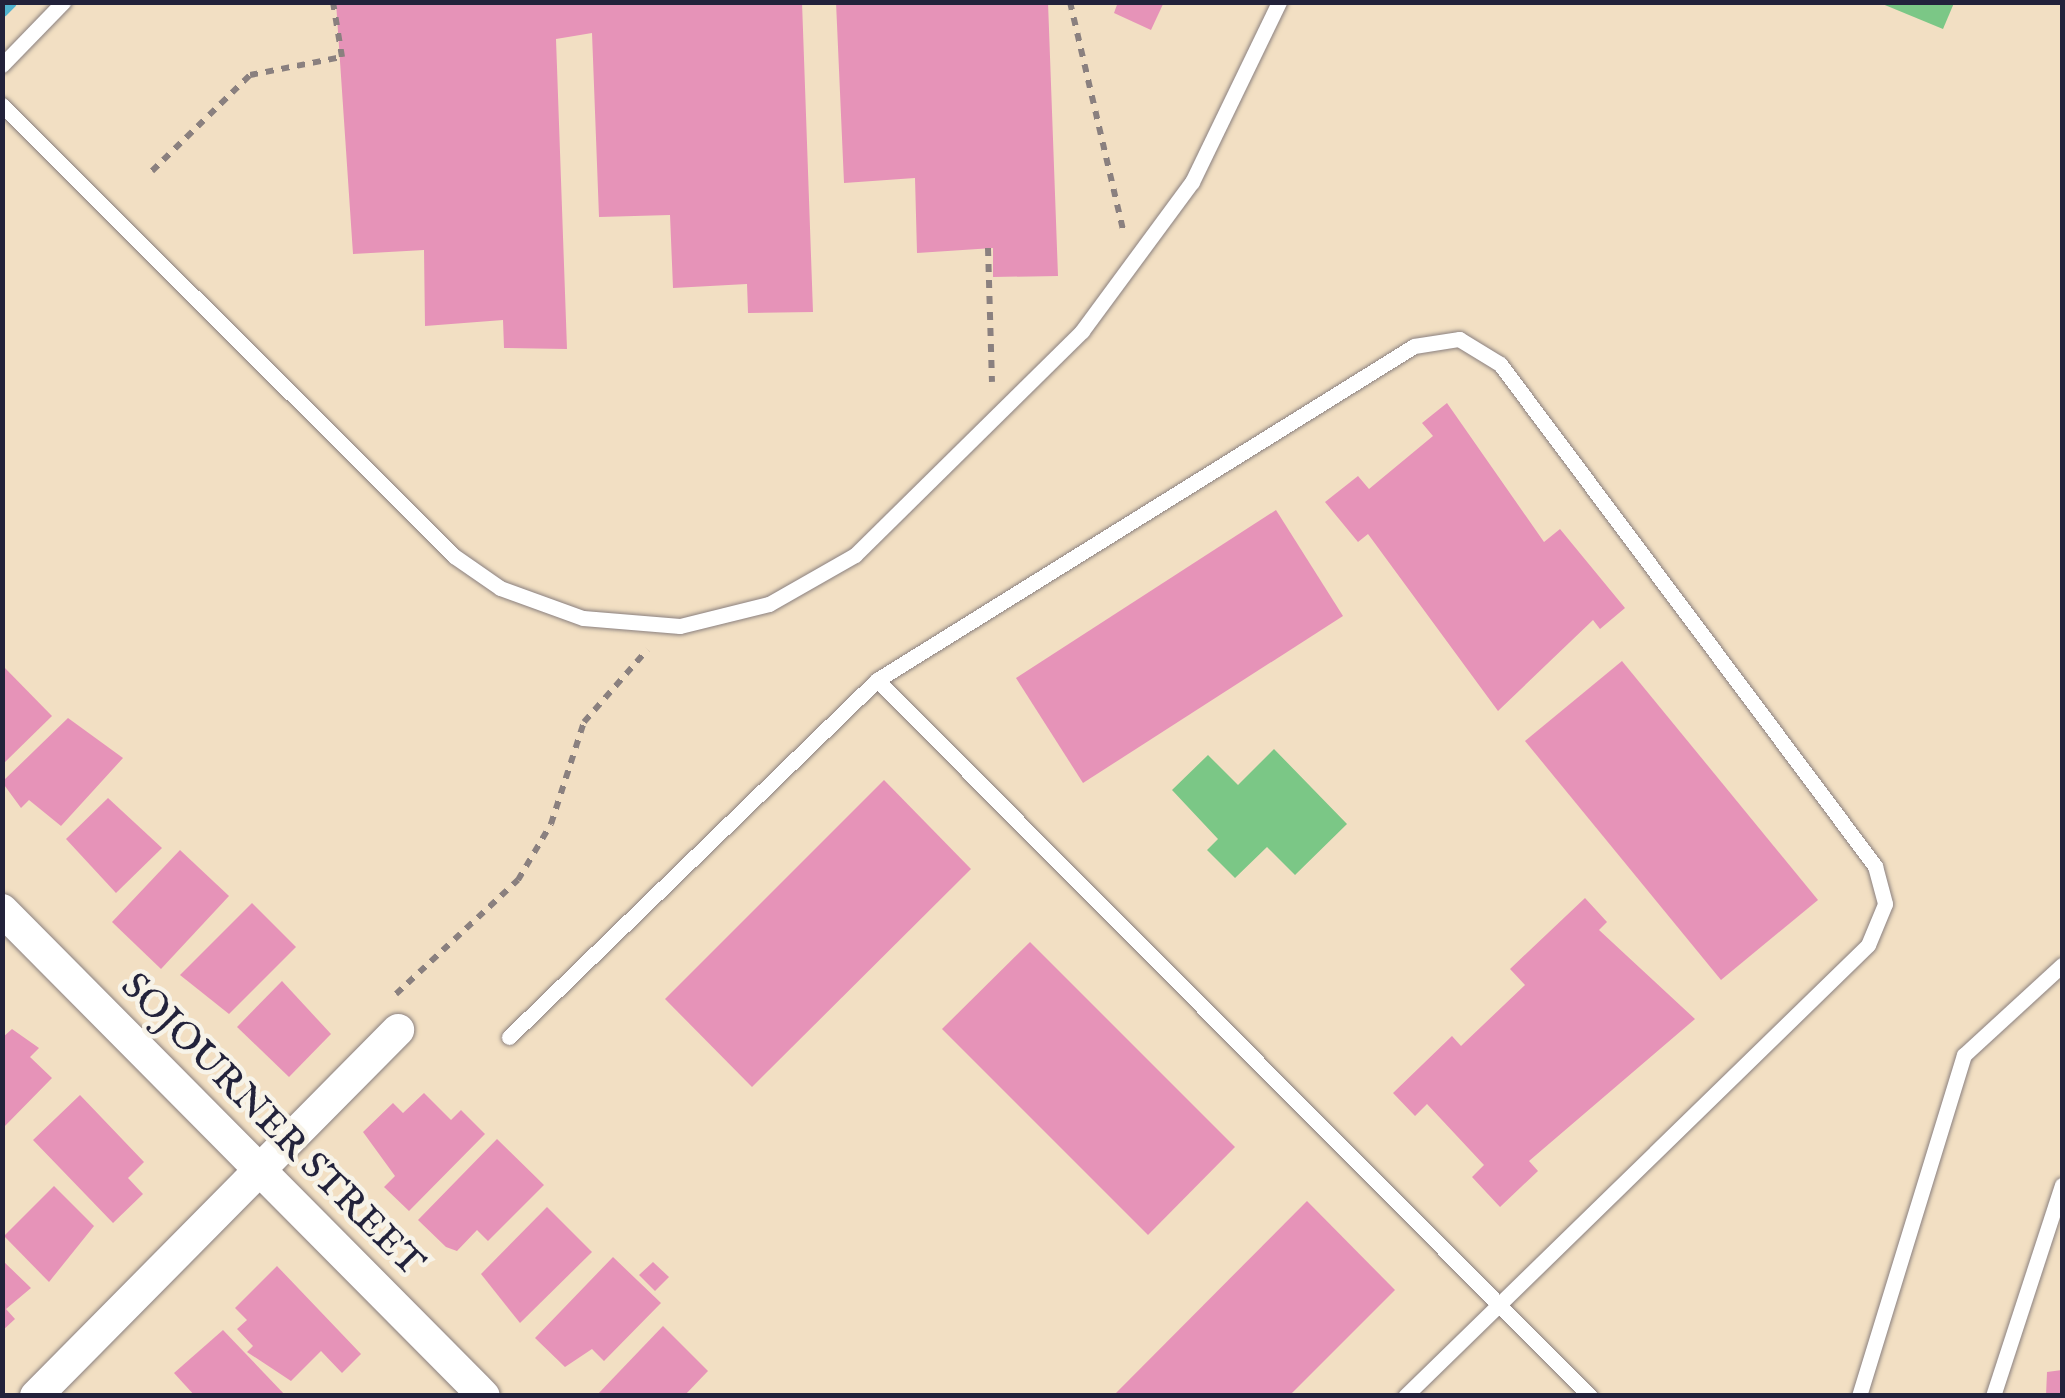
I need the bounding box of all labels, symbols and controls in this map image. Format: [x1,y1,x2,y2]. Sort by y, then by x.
street label: SOJOURNER STREET [110,965,432,1287]

